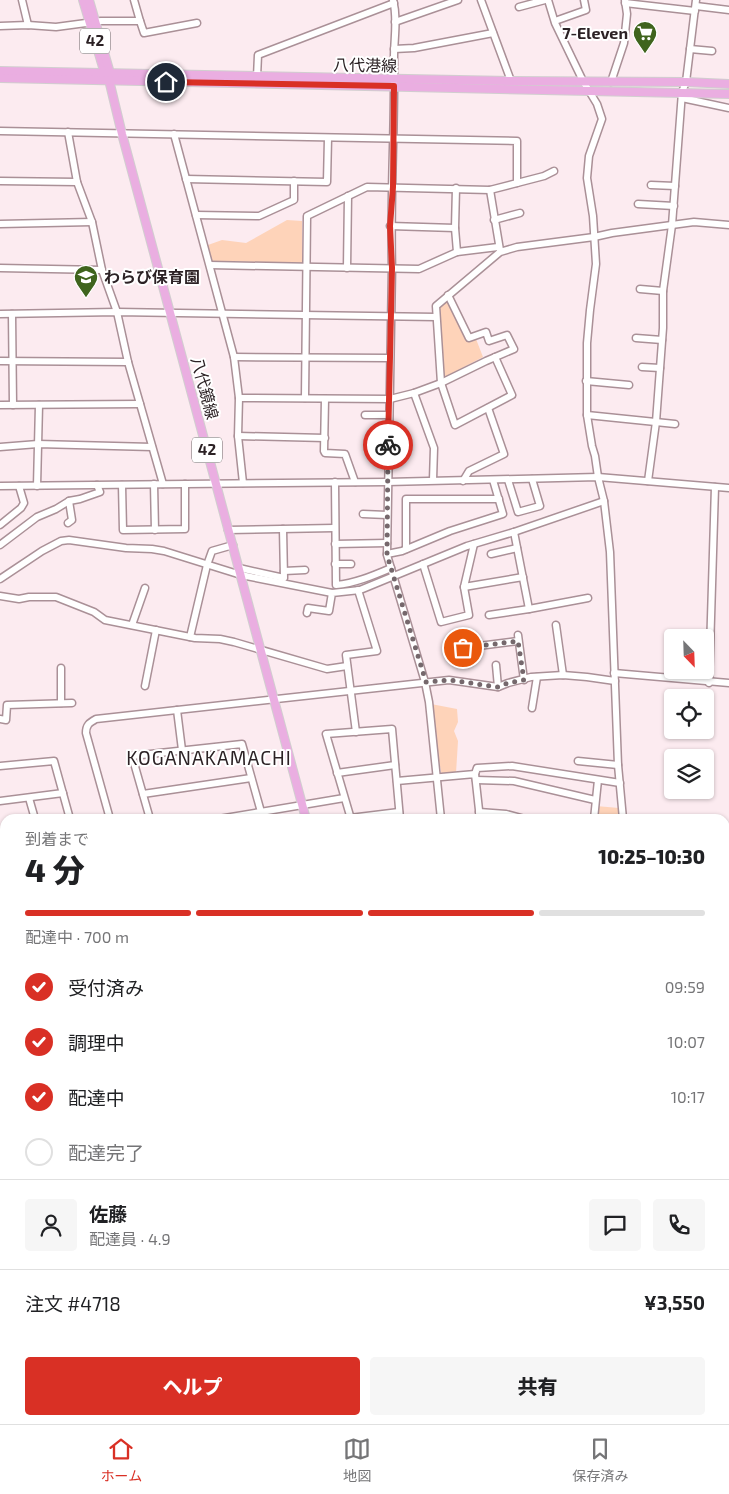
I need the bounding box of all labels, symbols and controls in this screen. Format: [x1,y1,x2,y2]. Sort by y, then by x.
supermarket icon: 7-Eleven [632,20,658,54]
place label: 7-Eleven [562,23,628,42]
road number: 42 [80,28,110,54]
street label: 八代港線 [333,54,397,75]
pin [145,61,187,103]
icon: home [152,68,180,96]
school or university icon: わらび保育園 [73,264,99,298]
place label: わらび保育園 [104,267,200,286]
street label: 八代鏡線 [188,354,223,421]
courier [363,420,413,470]
icon: bike [374,431,402,459]
road number: 42 [192,438,222,462]
pin [442,627,484,669]
north arrow [664,629,714,679]
map controls [664,629,714,799]
icon: bag [449,634,477,662]
button: locate [664,689,714,739]
district label: KOGANAKAMACHI [126,746,292,769]
button: layers [664,749,714,799]
text: 到着まで [25,829,89,848]
text: 10:25–10:30 [598,845,705,868]
text: 4 分 [25,850,85,888]
text: 配達中 · 700 m [25,927,129,946]
icon: check [25,973,53,1001]
text: 受付済み [68,976,144,999]
text: 09:59 [665,977,705,996]
icon: check [25,1028,53,1056]
text: 調理中 [68,1031,125,1054]
text: 10:07 [667,1032,705,1051]
icon: check [25,1083,53,1111]
text: 配達中 [68,1086,125,1109]
text: 10:17 [671,1087,705,1106]
text: 配達完了 [68,1141,144,1164]
button: person [25,1199,77,1251]
button: chat [589,1199,641,1251]
button: phone [653,1199,705,1251]
text: 佐藤 [89,1202,127,1225]
text: 配達員 · 4.9 [89,1229,171,1248]
text: ¥3,550 [644,1291,705,1314]
text: 注文 #4718 [25,1292,121,1315]
button: ヘルプ [25,1357,360,1415]
button: 共有 [370,1357,705,1415]
tab: ホーム [101,1435,142,1485]
tab: 地図 [343,1435,371,1485]
tab: 保存済み [572,1435,628,1485]

